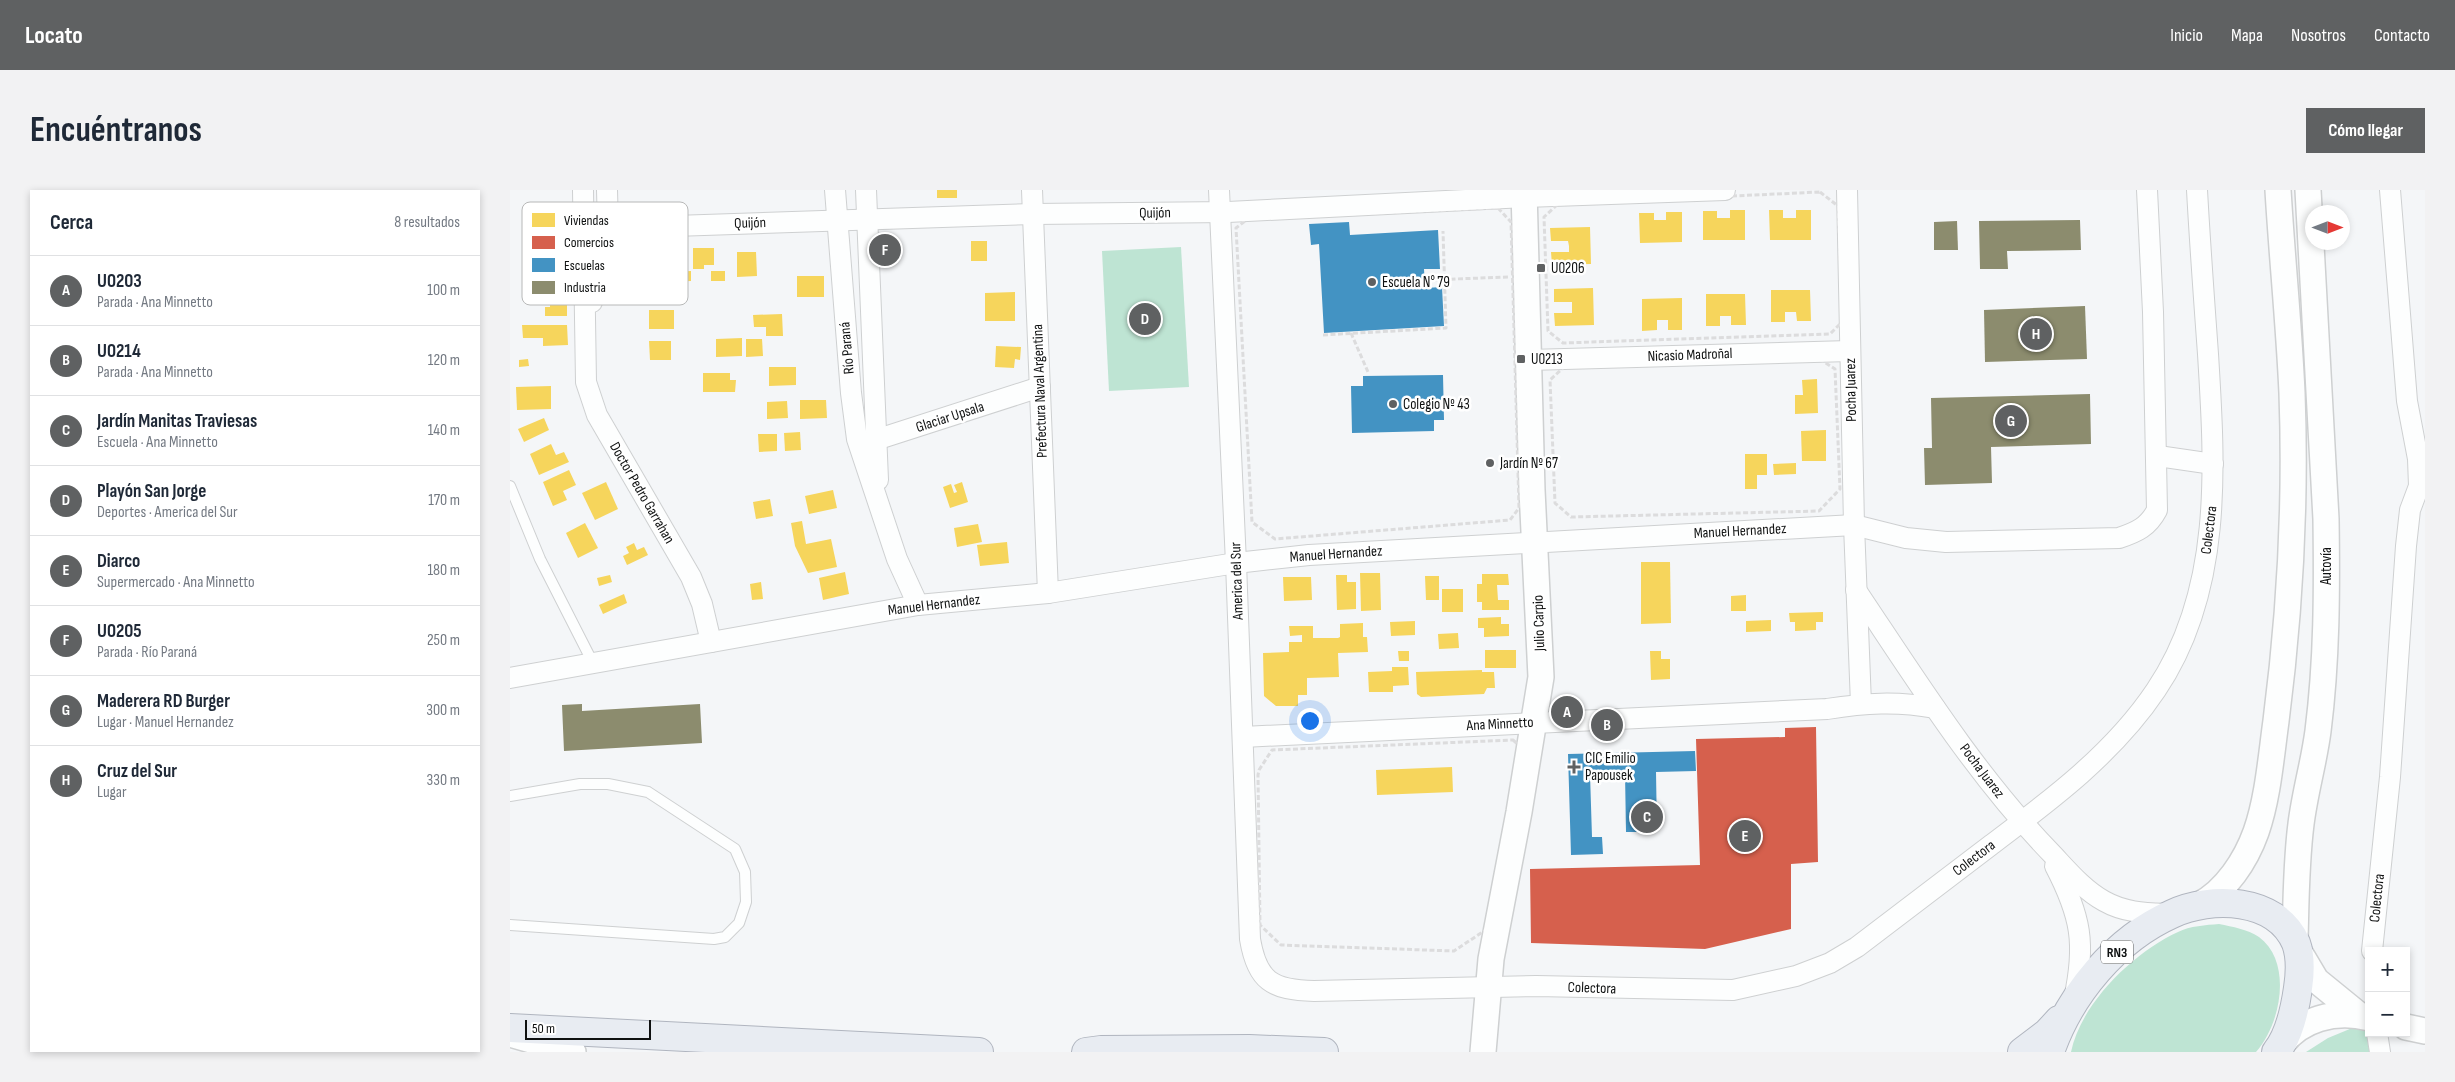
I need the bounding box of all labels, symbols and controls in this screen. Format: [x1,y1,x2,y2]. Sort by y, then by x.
text: Locato [25,21,83,50]
text: Inicio [2170,25,2203,46]
text: Mapa [2231,25,2263,46]
text: Nosotros [2291,25,2346,46]
text: Contacto [2374,25,2430,46]
button: Cómo llegar [2306,108,2425,153]
text: Encuéntranos [30,109,202,152]
legend [522,202,688,305]
street label: Quijón [1139,203,1171,223]
north arrow [2305,205,2350,250]
text: Cerca [50,210,93,235]
text: Viviendas [564,212,609,229]
text: 8 resultados [394,213,460,232]
street label: Quijón [734,213,766,233]
pin: F [869,231,901,269]
text: Comercios [564,234,614,251]
text: Escuelas [564,257,605,274]
place label: U0206 [1551,259,1585,278]
marker: U0206 [1535,262,1547,274]
text: U0203 [97,270,142,293]
place label: Escuela N° 79 [1382,273,1450,292]
marker: Escuela N° 79 [1366,276,1378,288]
text: Industria [564,279,606,296]
text: A [62,281,70,300]
text: 100 m [427,281,460,300]
text: Parada · Ana Minnetto [97,293,213,312]
pin: D [1129,300,1161,338]
pin: H [2020,315,2052,353]
street label: Río Paraná [835,321,859,375]
street label: Prefectura Naval Argentina [1028,324,1052,458]
text: U0214 [97,340,141,363]
street label: Nicasio Madroñal [1647,344,1733,366]
place label: U0213 [1531,350,1563,369]
text: B [62,351,70,370]
text: 120 m [428,351,460,370]
marker: U0213 [1515,353,1527,365]
street label: Pocha Juarez [1841,357,1861,422]
text: Parada · Ana Minnetto [97,363,213,382]
place label: Colegio Nº 43 [1403,395,1470,414]
street label: Glaciar Upsala [913,397,987,437]
marker: Colegio Nº 43 [1387,398,1399,410]
pin: G [1995,402,2027,440]
text: Jardín Manitas Traviesas [97,410,257,433]
text: C [62,421,70,440]
text: 140 m [428,421,460,440]
text: Escuela · Ana Minnetto [97,433,218,452]
street label: Doctor Pedro Garrahan [605,439,679,547]
place label: Jardín Nº 67 [1499,454,1558,473]
marker: Jardín Nº 67 [1484,457,1496,469]
text: Playón San Jorge [97,480,206,503]
text: D [62,491,70,510]
text: 170 m [428,491,460,510]
text: Deportes · America del Sur [97,503,238,522]
street label: Colectora [2197,504,2221,555]
street label: Manuel Hernandez [1693,519,1787,543]
street label: America del Sur [1226,541,1248,621]
street label: Manuel Hernandez [1289,541,1384,567]
street label: Autovía [2317,547,2336,586]
text: Diarco [97,550,140,573]
text: E [63,561,69,580]
text: 180 m [427,561,460,580]
text: Supermercado · Ana Minnetto [97,573,255,592]
street label: Manuel Hernandez [887,590,982,620]
street label: Julio Carpio [1529,595,1550,652]
text: U0205 [97,620,142,643]
text: F [63,631,69,650]
text: 250 m [427,631,460,650]
text: Parada · Río Paraná [97,643,197,662]
text: Maderera RD Burger [97,690,230,713]
pin: A [1551,693,1583,731]
text: G [62,701,70,720]
text: 300 m [426,701,460,720]
pin: B [1591,706,1623,744]
your location [1297,708,1323,734]
text: Lugar · Manuel Hernandez [97,713,234,732]
street label: Ana Minnetto [1465,713,1534,735]
street label: Pocha Juarez [1955,740,2009,803]
place label: CIC Emilio Papousek [1585,749,1636,785]
text: Cruz del Sur [97,760,177,783]
marker: CIC Emilio Papousek [1567,760,1581,774]
text: H [62,771,70,790]
text: 330 m [427,771,460,790]
text: Lugar [97,783,127,802]
pin: C [1631,798,1663,836]
pin: E [1729,817,1761,855]
street label: Colectora [1949,836,1999,880]
street label: Colectora [2365,873,2389,923]
road number: RN3 [2101,940,2133,964]
map controls [2365,947,2410,1037]
button: + [2365,947,2410,992]
street label: Colectora [1567,978,1617,998]
button: − [2365,992,2410,1037]
scale bar [525,1017,651,1040]
text: 50 m [532,1020,555,1037]

